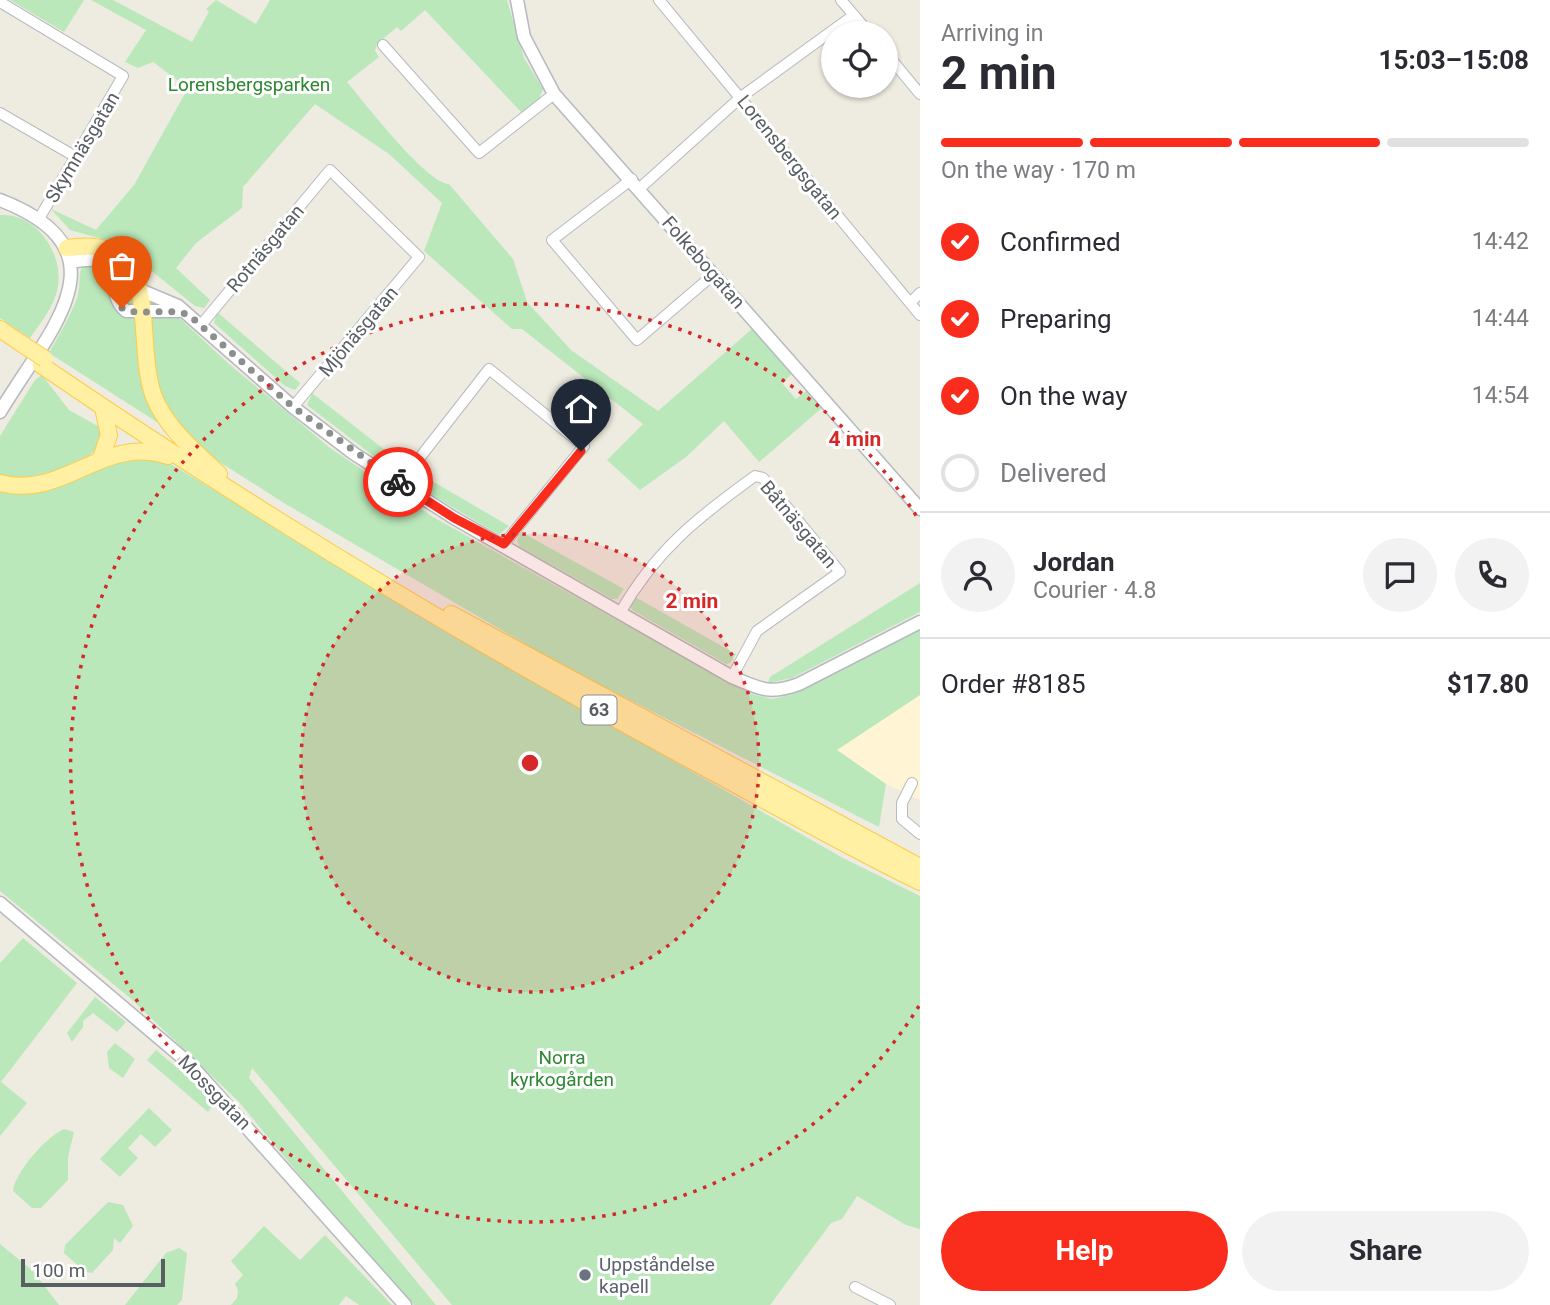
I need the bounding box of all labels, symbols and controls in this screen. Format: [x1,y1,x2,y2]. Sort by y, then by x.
text: Arriving in [941,20,1044,47]
map controls [821,21,898,98]
button: locate [821,21,898,98]
text: 15:03–15:08 [1379,45,1529,75]
text: 2 min [941,46,1057,100]
park label: Lorensbergsparken [168,73,330,96]
street label: Skymnäsgatan [40,88,125,207]
street label: Lorensbergsgatan [732,91,847,224]
text: On the way · 170 m [941,157,1136,184]
street label: Rotnäsgatan [222,200,309,297]
street label: Folkebogatan [657,211,750,313]
icon: check [941,223,979,261]
text: Confirmed [1000,227,1121,257]
text: 14:42 [1472,228,1529,255]
pin [92,236,152,308]
icon: bag [103,247,141,285]
street label: Mjönäsgatan [314,282,403,381]
icon: check [941,300,979,338]
text: Preparing [1000,304,1112,334]
text: 14:44 [1472,305,1529,332]
icon: check [941,377,979,415]
pin [551,379,611,451]
text: On the way [1000,381,1128,411]
text: 14:54 [1472,382,1529,409]
icon: home [562,390,600,428]
text: 4 min [829,427,881,451]
courier [363,447,433,517]
text: Delivered [1000,458,1107,488]
icon: bike [379,463,417,501]
street label: Båtnäsgatan [755,476,842,573]
button: person [941,538,1015,612]
button: chat [1363,538,1437,612]
button: phone [1455,538,1529,612]
text: Jordan [1033,547,1115,577]
text: Courier · 4.8 [1033,577,1156,604]
text: 2 min [666,589,718,613]
text: Order #8185 [941,669,1086,699]
text: $17.80 [1447,669,1529,699]
road number: 63 [582,696,616,724]
centre of rings [518,751,542,775]
park label: Norra kyrkogården [510,1046,614,1091]
street label: Mossgatan [173,1050,256,1135]
button: Help [941,1211,1228,1291]
button: Share [1242,1211,1529,1291]
place label: Uppståndelse kapell [599,1253,715,1298]
scale bar [21,1256,164,1288]
text: 100 m [32,1259,85,1282]
marker: Uppståndelse kapell [577,1267,593,1283]

